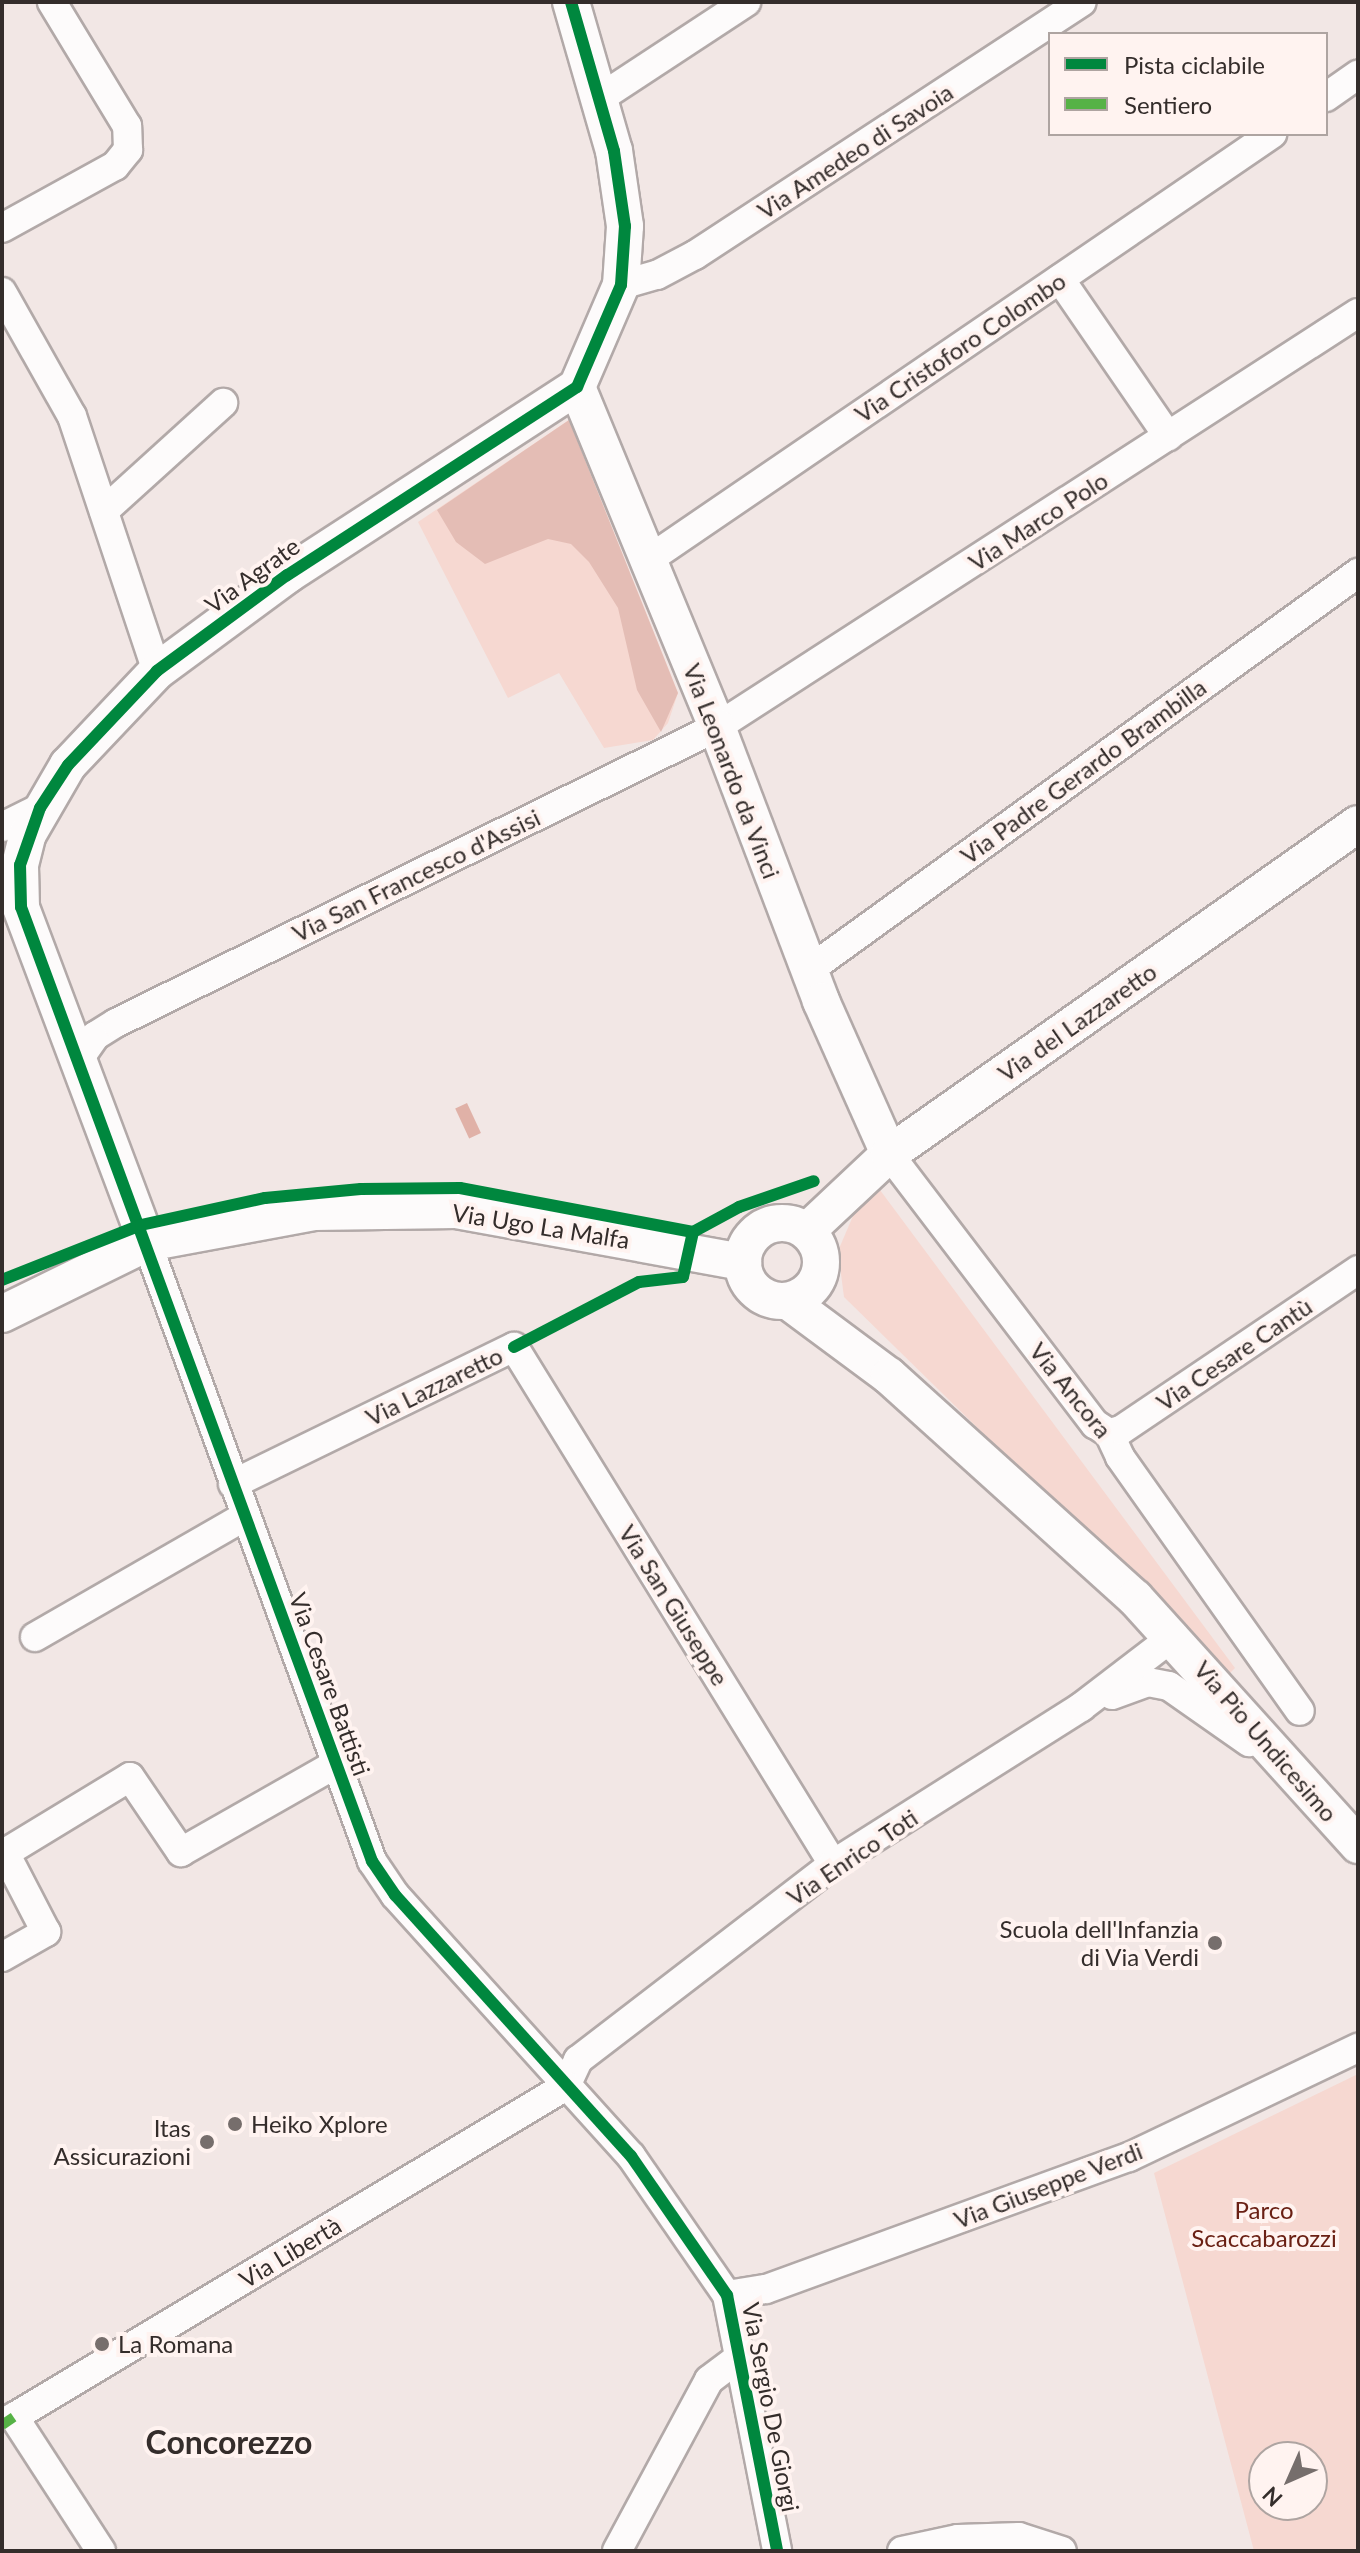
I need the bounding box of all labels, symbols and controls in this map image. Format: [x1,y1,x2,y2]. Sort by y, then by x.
legend [1048,32,1328,136]
text: Pista ciclabile [1124,50,1265,79]
street label: Via Amedeo di Savoia [752,77,958,225]
text: Sentiero [1124,90,1212,119]
street label: Via Cristoforo Colombo [849,266,1071,428]
street label: Via Marco Polo [963,465,1113,577]
street label: Via Agrate [199,531,305,619]
street label: Via Leonardo da Vinci [678,659,786,883]
street label: Via Padre Gerardo Brambilla [955,672,1211,870]
street label: Via San Francesco d'Assisi [287,802,545,948]
street label: Via del Lazzaretto [992,957,1162,1087]
street label: Via Ugo La Malfa [450,1198,632,1254]
street label: Via Cesare Cantù [1151,1291,1317,1417]
street label: Via Ancora [1024,1336,1118,1444]
street label: Via Lazzaretto [361,1340,507,1432]
street label: Via San Giuseppe [613,1520,735,1690]
street label: Via Cesare Battisti [284,1589,376,1779]
street label: Via Pio Undicesimo [1188,1655,1344,1827]
street label: Via Enrico Toti [781,1803,923,1911]
place label: Scuola dell'Infanzia di Via Verdi [1000,1915,1199,1971]
marker: Scuola dell'Infanzia di Via Verdi [1206,1934,1224,1952]
place label: Heiko Xplore [251,2110,388,2138]
place label: Itas Assicurazioni [54,2114,191,2170]
marker: Heiko Xplore [226,2115,244,2133]
marker: Itas Assicurazioni [198,2133,216,2151]
street label: Via Giuseppe Verdi [949,2136,1147,2234]
park label: Parco Scaccabarozzi [1191,2196,1337,2252]
street label: Via Libertà [234,2210,346,2294]
street label: Via Sergio De Giorgi [737,2300,805,2514]
place label: La Romana [118,2330,233,2358]
marker: La Romana [93,2335,111,2353]
district label: Concorezzo [146,2423,312,2461]
north arrow [1248,2441,1328,2521]
text: N [1257,2481,1288,2512]

